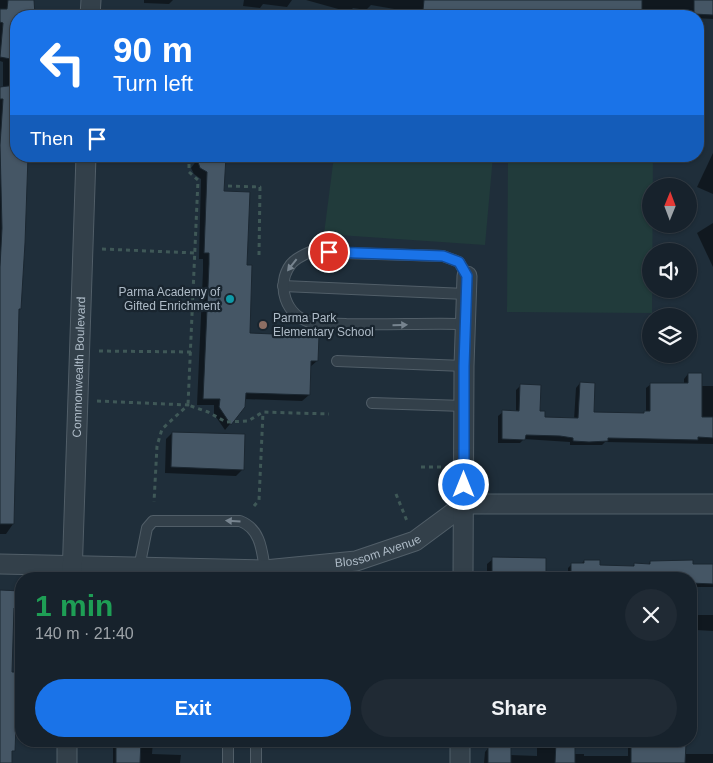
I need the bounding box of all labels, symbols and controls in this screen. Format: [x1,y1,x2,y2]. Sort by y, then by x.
icon: left [30,30,95,95]
text: 90 m [113,30,193,69]
text: Turn left [113,71,193,96]
icon: arrive [83,125,111,153]
text: Then [30,128,73,149]
north arrow [642,178,698,232]
map controls [642,178,697,363]
pin [308,231,350,273]
icon: arrive [315,238,343,266]
button: sound [642,243,697,298]
one-way arrow [287,258,298,271]
place label: Parma Academy of Gifted Enrichment [119,285,221,313]
marker: Parma Academy of Gifted Enrichment [224,293,236,305]
street label: Commonwealth Boulevard [70,296,88,438]
button: layers [642,308,697,363]
place label: Parma Park Elementary School [273,311,374,339]
marker: Parma Park Elementary School [257,319,269,331]
one-way arrow [392,321,408,329]
position arrow [437,458,489,510]
one-way arrow [225,517,241,525]
street label: Blossom Avenue [334,532,424,570]
text: 1 min [35,589,113,622]
button: close [625,589,677,641]
text: 140 m · 21:40 [35,625,134,642]
button: Exit [35,679,351,737]
button: Share [361,679,677,737]

